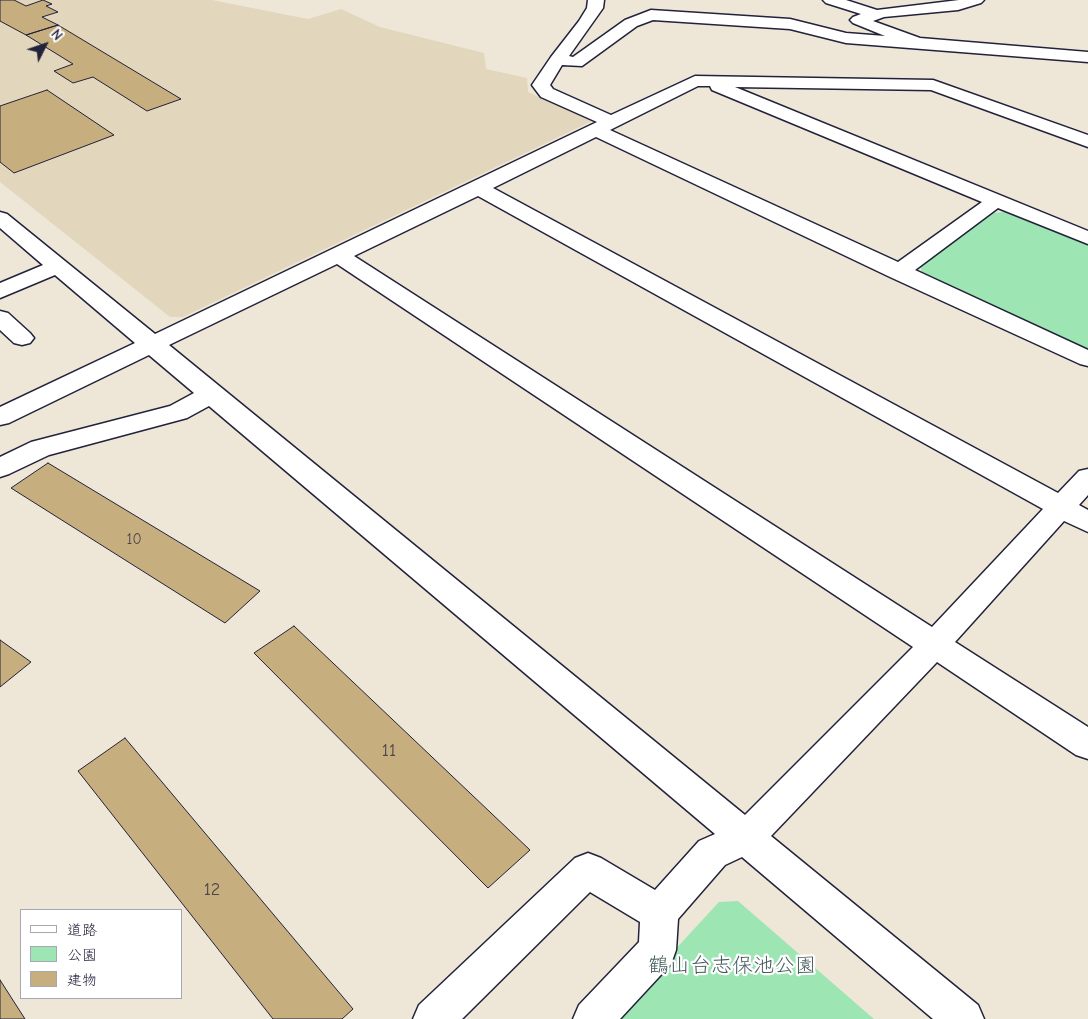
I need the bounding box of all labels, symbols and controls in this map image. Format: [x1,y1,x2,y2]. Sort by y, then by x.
north arrow [20,20,70,70]
text: N [47,26,66,44]
house number: 10 [126,531,142,549]
house number: 11 [382,740,396,762]
house number: 12 [204,879,220,901]
legend [20,909,182,999]
text: 道路 [67,921,97,939]
text: 公園 [67,946,97,964]
park label: 鶴山台志保池公園 [648,953,816,979]
text: 建物 [67,971,97,989]

